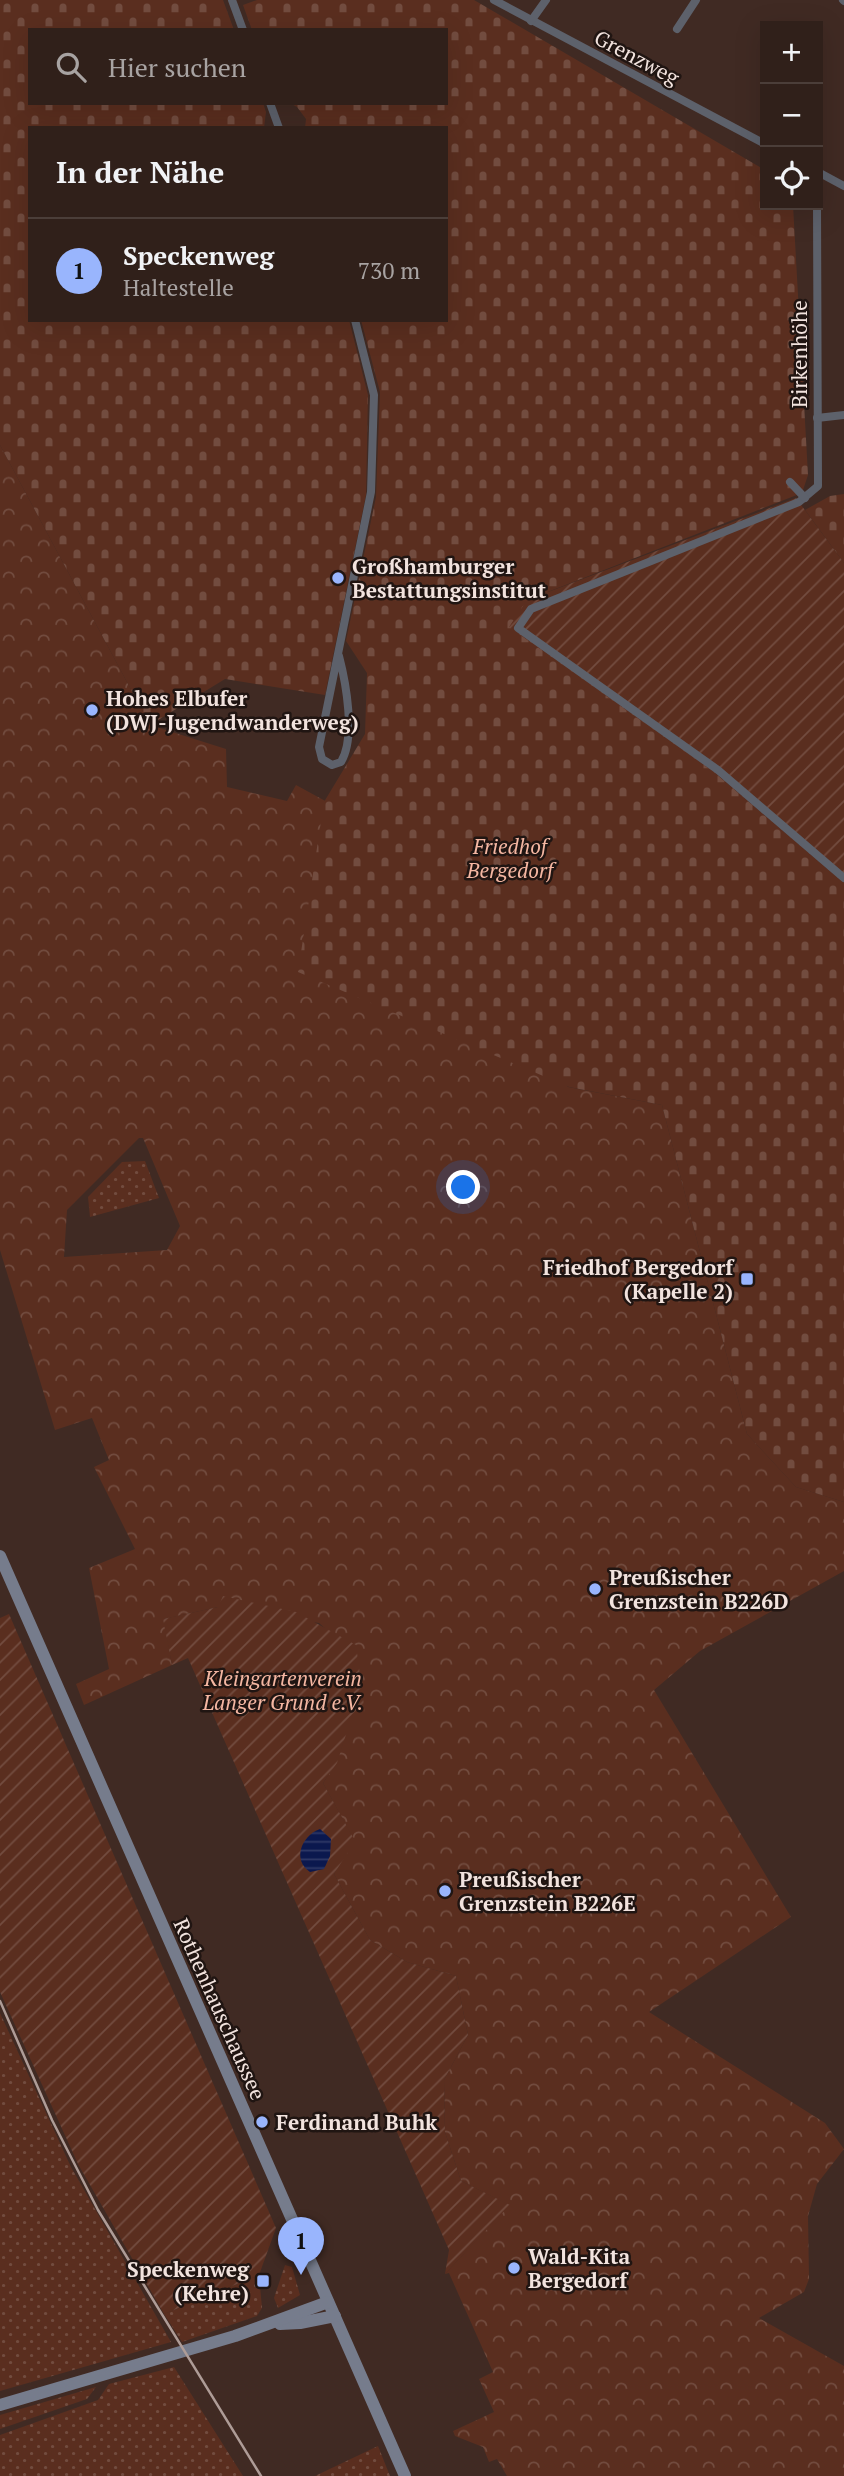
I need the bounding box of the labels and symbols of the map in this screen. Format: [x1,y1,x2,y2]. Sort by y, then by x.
street label: Grenzweg [590,23,685,91]
street label: Birkenhöhe [785,300,813,408]
place label: Großhamburger Bestattungsinstitut [352,552,547,604]
marker: Großhamburger Bestattungsinstitut [330,570,346,586]
place label: Hohes Elbufer (DWJ-Jugendwanderweg) [106,684,359,736]
marker: Hohes Elbufer (DWJ-Jugendwanderweg) [84,702,100,718]
park label: Friedhof Bergedorf [466,832,557,884]
your location [446,1170,480,1204]
place label: Friedhof Bergedorf (Kapelle 2) [543,1253,735,1305]
marker: Friedhof Bergedorf (Kapelle 2) [739,1271,755,1287]
place label: Preußischer Grenzstein B226D [609,1563,789,1615]
marker: Preußischer Grenzstein B226D [587,1581,603,1597]
park label: Kleingartenverein Langer Grund e.V. [202,1664,363,1716]
place label: Preußischer Grenzstein B226E [459,1865,636,1917]
marker: Preußischer Grenzstein B226E [437,1883,453,1899]
street label: Rothenhauschaussee [167,1914,273,2104]
place label: Ferdinand Buhk [276,2108,438,2136]
marker: Ferdinand Buhk [254,2114,270,2130]
pin: 1 [278,2217,324,2275]
place label: Wald-Kita Bergedorf [528,2242,630,2294]
place label: Speckenweg (Kehre) [127,2255,250,2307]
marker: Wald-Kita Bergedorf [506,2260,522,2276]
marker: Speckenweg (Kehre) [255,2273,271,2289]

